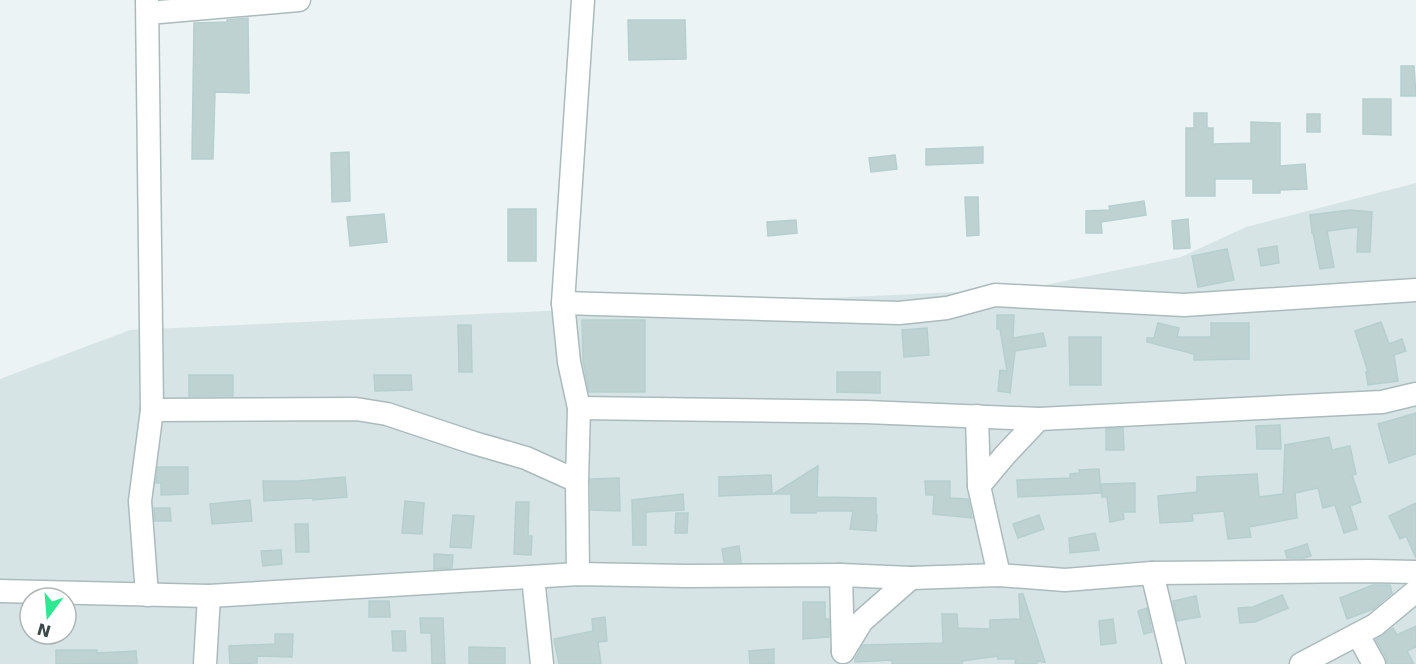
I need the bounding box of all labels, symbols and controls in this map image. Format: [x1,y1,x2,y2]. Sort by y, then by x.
north arrow [18,586,78,646]
text: N [35,619,53,641]

